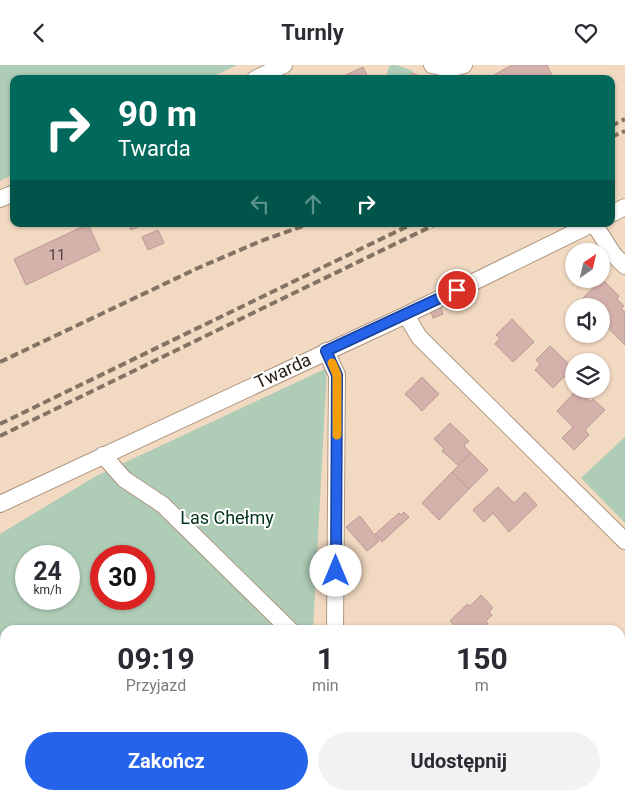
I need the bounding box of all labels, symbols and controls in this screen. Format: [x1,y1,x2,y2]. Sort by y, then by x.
icon: back [25,19,53,47]
icon: heart [572,19,600,47]
text: Turnly [281,20,344,45]
text: 90 m [118,94,197,135]
icon: right [35,95,100,160]
text: Twarda [118,136,191,161]
icon: left [246,190,274,218]
icon: ahead [299,190,327,218]
icon: right [352,190,380,218]
north arrow [565,243,610,287]
map controls [565,243,610,398]
house number: 11 [49,246,65,264]
pin [436,269,478,311]
icon: arrive [443,276,471,304]
button: sound [565,298,610,343]
street label: Twarda [251,348,314,393]
button: layers [565,353,610,398]
park label: Las Chełmy [180,507,274,528]
position arrow [309,544,361,596]
speed limit sign: 30 [90,545,155,610]
text: 24 [33,557,62,586]
text: km/h [33,583,62,597]
text: 09:19 [117,641,195,676]
text: 1 [317,641,334,676]
text: 150 [456,641,508,676]
text: Przyjazd [126,676,186,695]
text: min [312,676,339,695]
text: m [475,676,489,695]
button: Zakończ [25,732,308,790]
button: Udostępnij [318,732,600,790]

